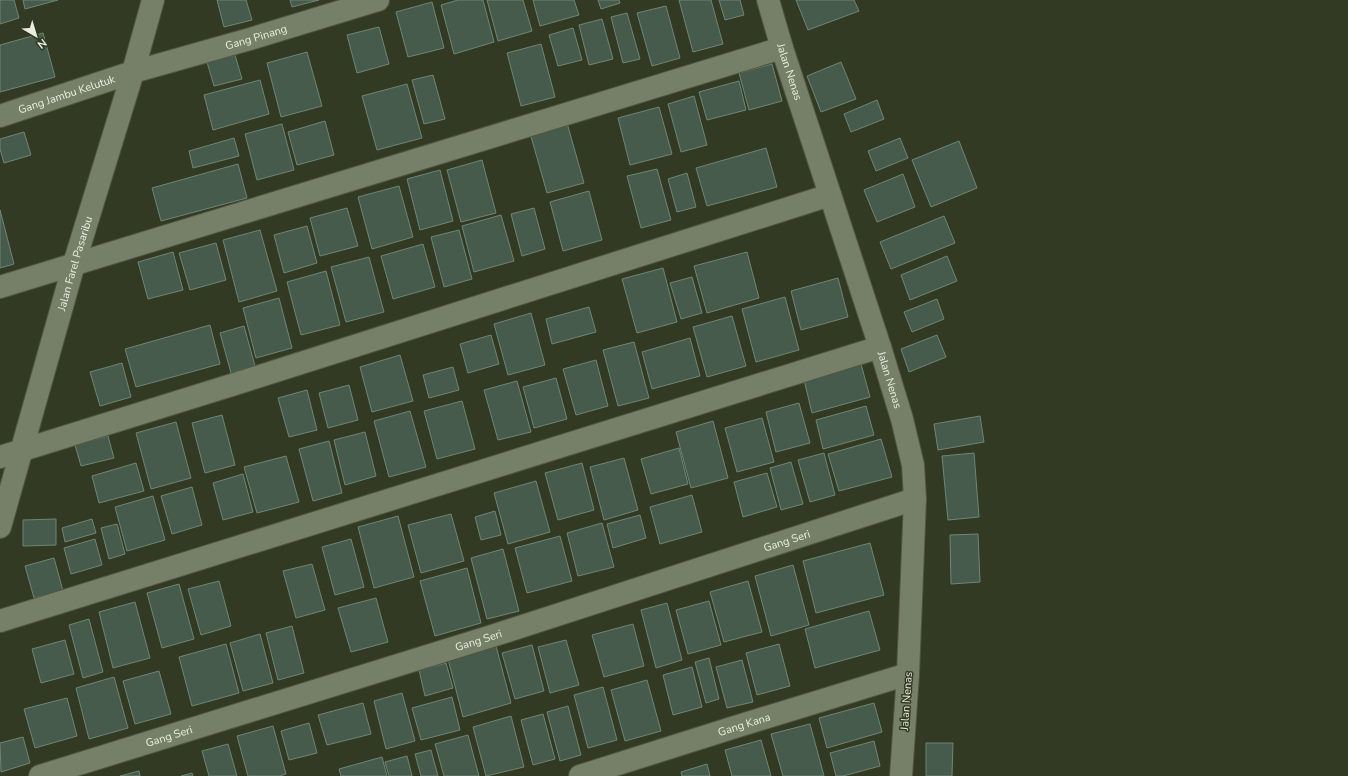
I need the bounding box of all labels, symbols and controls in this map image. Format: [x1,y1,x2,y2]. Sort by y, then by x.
north arrow [16,16,56,56]
street label: Gang Pinang [224,21,289,54]
text: N [34,35,50,52]
street label: Jalan Nenas [773,41,806,102]
street label: Gang Jambu Kelutuk [16,71,117,118]
street label: Jalan Farel Pasaribu [54,214,96,313]
street label: Jalan Nenas [873,349,905,410]
street label: Gang Seri [762,526,812,556]
street label: Gang Seri [453,626,504,655]
street label: Jalan Nenas [897,671,916,732]
street label: Gang Kana [716,710,772,740]
street label: Gang Seri [144,722,194,751]

